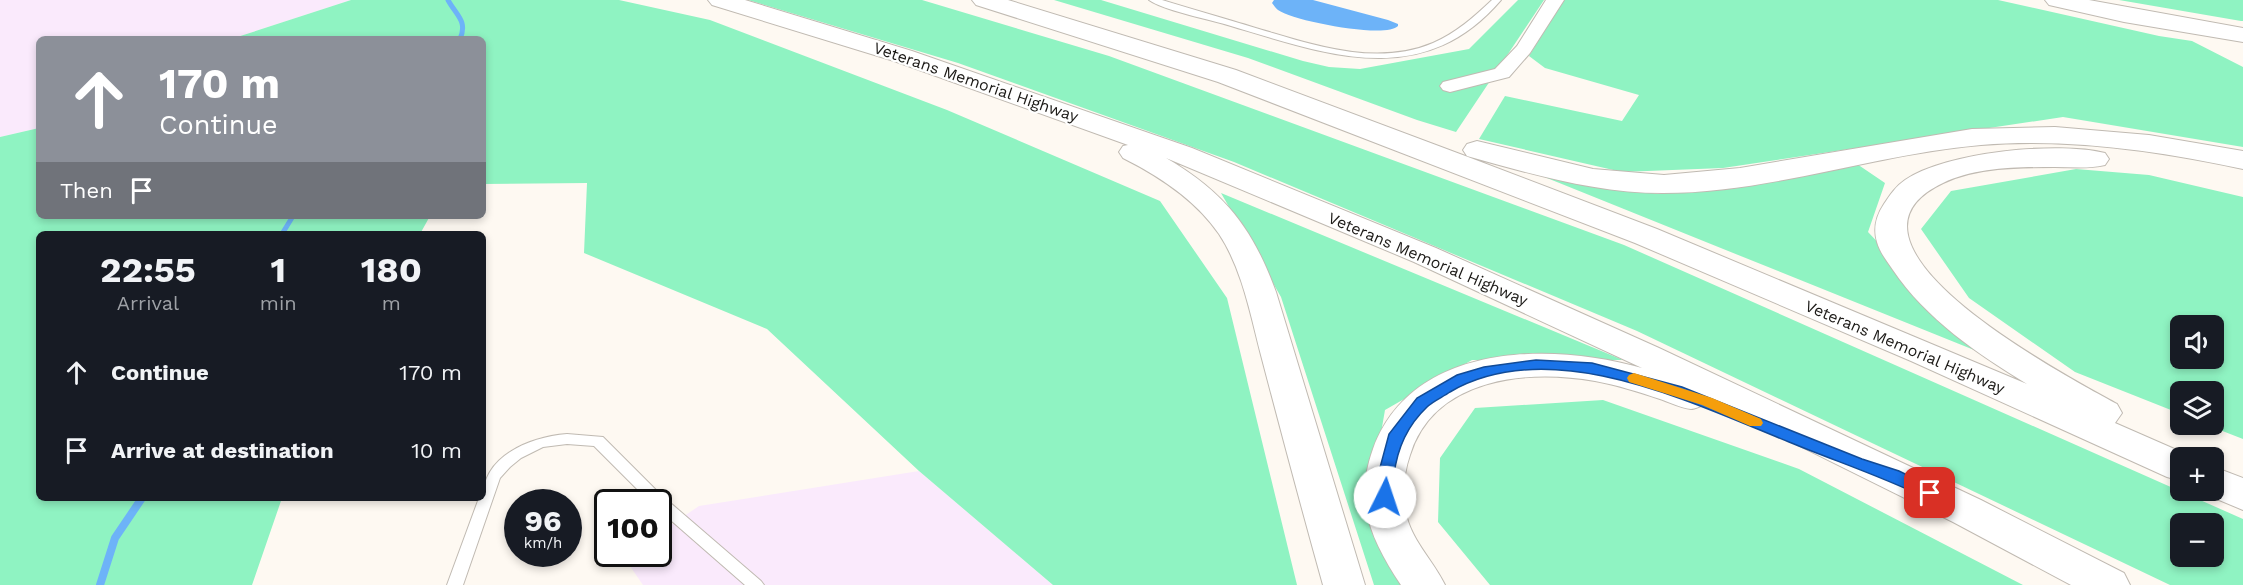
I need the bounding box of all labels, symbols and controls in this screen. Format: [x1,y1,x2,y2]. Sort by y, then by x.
street label: Veterans Memorial Highway [871,38,1082,126]
text: 170 m [159,59,280,108]
icon: ahead [60,60,138,138]
text: Continue [159,109,278,141]
icon: arrive [125,174,158,207]
text: Then [60,178,113,203]
street label: Veterans Memorial Highway [1325,208,1531,310]
text: 22:55 [100,249,196,291]
text: 1 [270,249,286,291]
text: 180 [361,249,422,291]
text: Arrival [117,291,179,315]
text: min [260,291,297,315]
text: m [382,291,401,315]
street label: Veterans Memorial Highway [1802,296,2008,398]
map controls [2170,315,2224,567]
button: sound [2170,315,2224,369]
icon: ahead [60,356,93,389]
text: Continue [111,360,209,385]
text: 170 m [399,360,462,385]
button: layers [2170,381,2224,435]
icon: arrive [60,434,93,467]
text: Arrive at destination [111,438,334,463]
text: 10 m [411,438,462,463]
button: + [2170,447,2224,501]
position arrow [1353,465,1417,529]
pin [1904,467,1955,518]
icon: arrive [1913,476,1946,509]
speed limit sign: 100 [594,489,672,567]
text: 96 [525,503,561,538]
button: − [2170,513,2224,567]
text: km/h [524,534,562,552]

